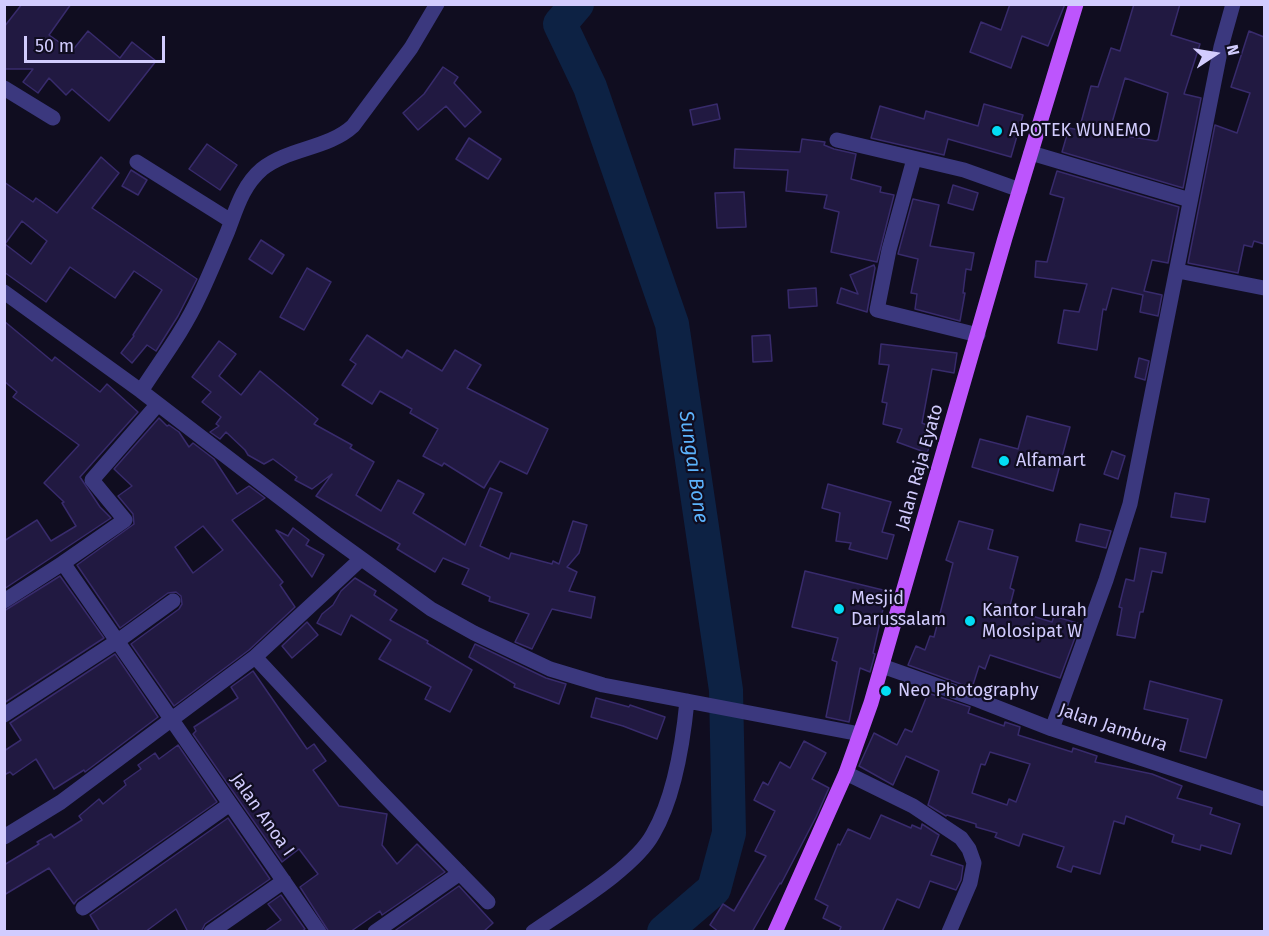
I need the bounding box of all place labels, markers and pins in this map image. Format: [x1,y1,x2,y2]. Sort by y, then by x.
place label: APOTEK WUNEMO [1009,120,1151,142]
marker: APOTEK WUNEMO [990,124,1004,138]
place label: Alfamart [1016,450,1086,472]
marker: Alfamart [997,454,1011,468]
place label: Mesjid Darussalam [851,588,946,630]
place label: Kantor Lurah Molosipat W [982,600,1087,642]
marker: Mesjid Darussalam [832,602,846,616]
marker: Kantor Lurah Molosipat W [963,614,977,628]
place label: Neo Photography [898,680,1039,702]
marker: Neo Photography [879,684,893,698]

